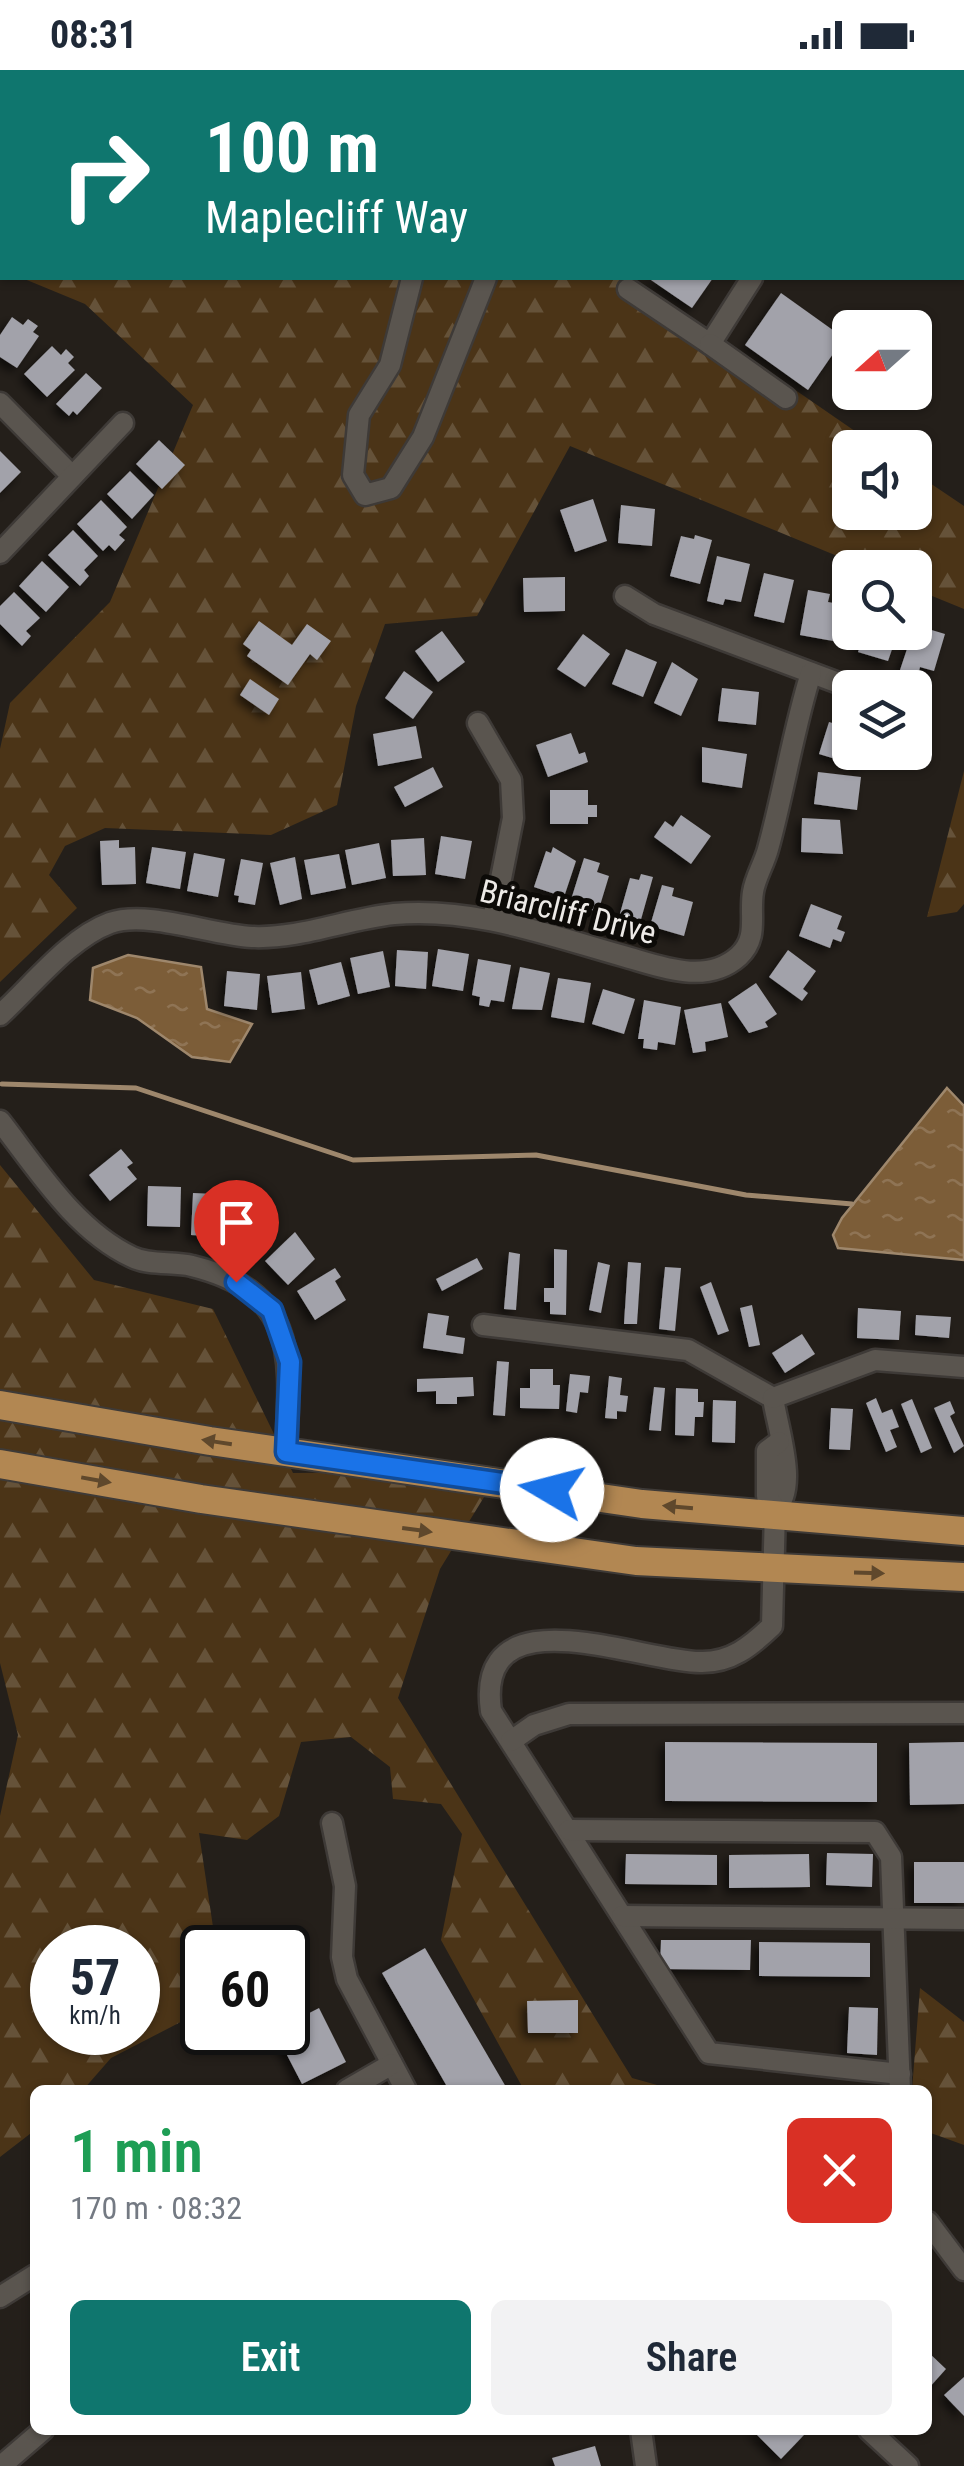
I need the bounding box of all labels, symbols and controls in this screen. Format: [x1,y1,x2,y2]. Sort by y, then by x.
text: 08:31 [50,13,137,57]
text: 100 m [205,107,379,189]
icon: right [40,110,170,240]
text: Maplecliff Way [205,191,468,244]
north arrow [832,310,932,410]
map controls [832,310,932,770]
button: sound [832,430,932,530]
button: search [832,550,932,650]
button: layers [832,670,932,770]
street label: Briarcliff Drive [476,872,660,952]
pin [194,1180,279,1283]
icon: arrive [209,1195,264,1250]
one-way arrow [201,1434,233,1450]
position arrow [500,1438,604,1542]
one-way arrow [81,1473,112,1488]
one-way arrow [661,1499,693,1515]
one-way arrow [402,1522,434,1538]
one-way arrow [853,1565,885,1581]
speed limit sign: 60 [180,1925,310,2055]
text: 57 [70,1949,120,2007]
text: km/h [69,2001,121,2030]
text: 1 min [70,2116,203,2187]
button: close [787,2118,892,2223]
text: 170 m · 08:32 [70,2189,242,2227]
button: Exit [70,2300,471,2415]
button: Share [491,2300,892,2415]

